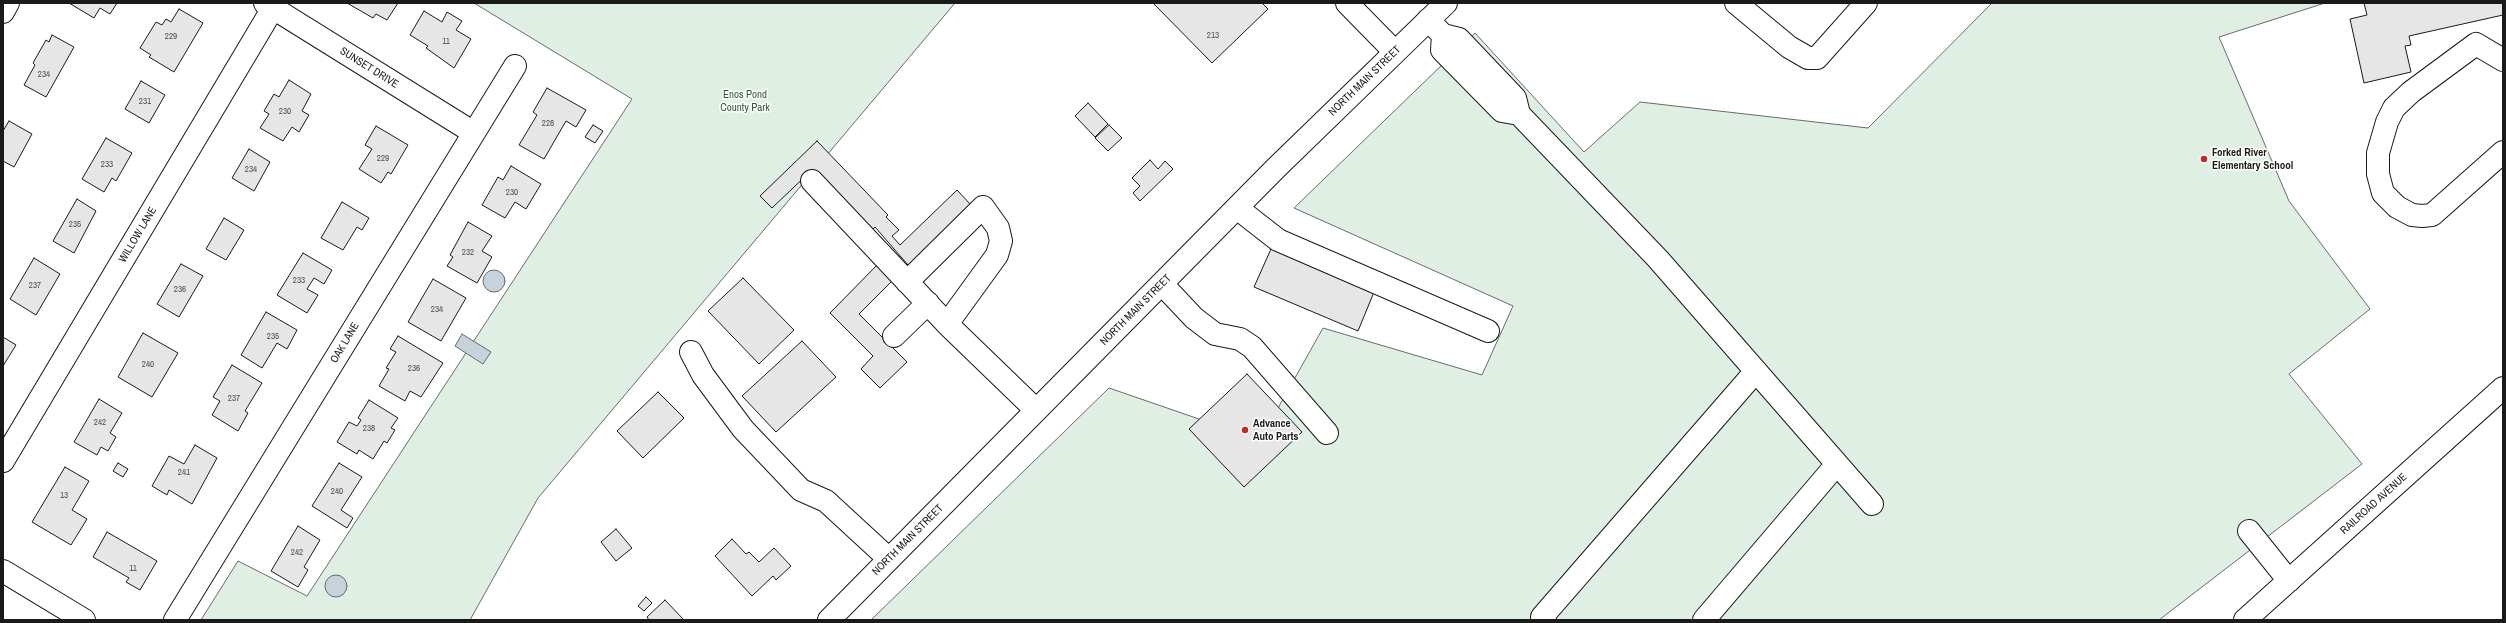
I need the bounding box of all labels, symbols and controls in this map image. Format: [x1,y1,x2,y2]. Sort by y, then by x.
house number: 213 [1207,31,1219,41]
house number: 229 [165,32,177,42]
house number: 11 [442,37,450,47]
street label: NORTH MAIN STREET [1326,43,1404,119]
street label: SUNSET DRIVE [337,45,401,91]
house number: 234 [38,70,50,80]
park label: Enos Pond County Park [720,88,770,114]
house number: 231 [139,97,151,107]
house number: 230 [279,107,291,117]
house number: 228 [542,119,554,129]
place label: Forked River Elementary School [2212,146,2293,172]
house number: 229 [377,154,389,164]
marker: Forked River Elementary School [2199,154,2209,164]
house number: 233 [101,160,113,170]
house number: 234 [245,165,257,175]
house number: 230 [506,188,518,198]
street label: WILLOW LANE [116,205,160,265]
house number: 235 [69,220,81,230]
house number: 232 [462,248,474,258]
street label: NORTH MAIN STREET [1098,272,1174,348]
house number: 233 [293,276,305,286]
house number: 237 [29,281,41,291]
house number: 236 [174,285,186,295]
house number: 234 [431,305,443,315]
street label: OAK LANE [328,320,362,366]
house number: 235 [267,332,279,342]
house number: 240 [142,360,154,370]
house number: 236 [408,364,420,374]
house number: 237 [228,394,240,404]
place label: Advance Auto Parts [1253,417,1299,443]
house number: 242 [94,418,106,428]
house number: 238 [363,424,375,434]
marker: Advance Auto Parts [1240,425,1250,435]
house number: 241 [178,468,190,478]
street label: RAILROAD AVENUE [2338,471,2410,537]
house number: 240 [331,487,343,497]
house number: 13 [60,491,68,501]
street label: NORTH MAIN STREET [870,502,946,578]
house number: 242 [291,548,303,558]
house number: 11 [129,564,137,574]

